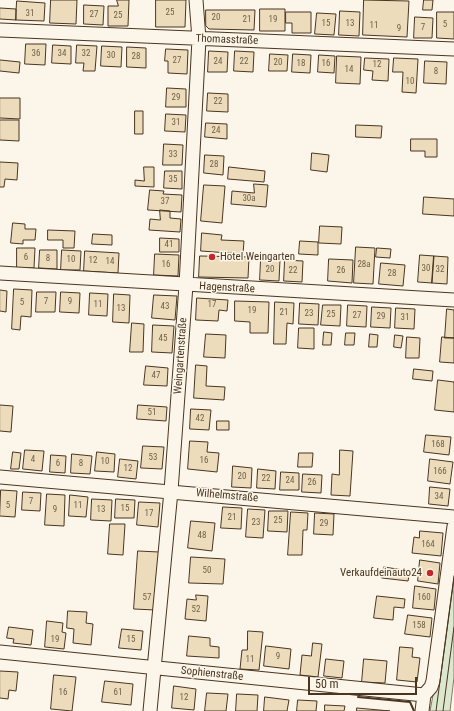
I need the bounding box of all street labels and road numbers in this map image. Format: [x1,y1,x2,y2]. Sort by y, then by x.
street label: Thomasstraße [195,32,259,48]
street label: Hagenstraße [199,280,255,296]
street label: Weingartenstraße [172,317,190,395]
street label: Wilhelmstraße [195,487,259,505]
street label: Sophienstraße [180,664,244,684]

